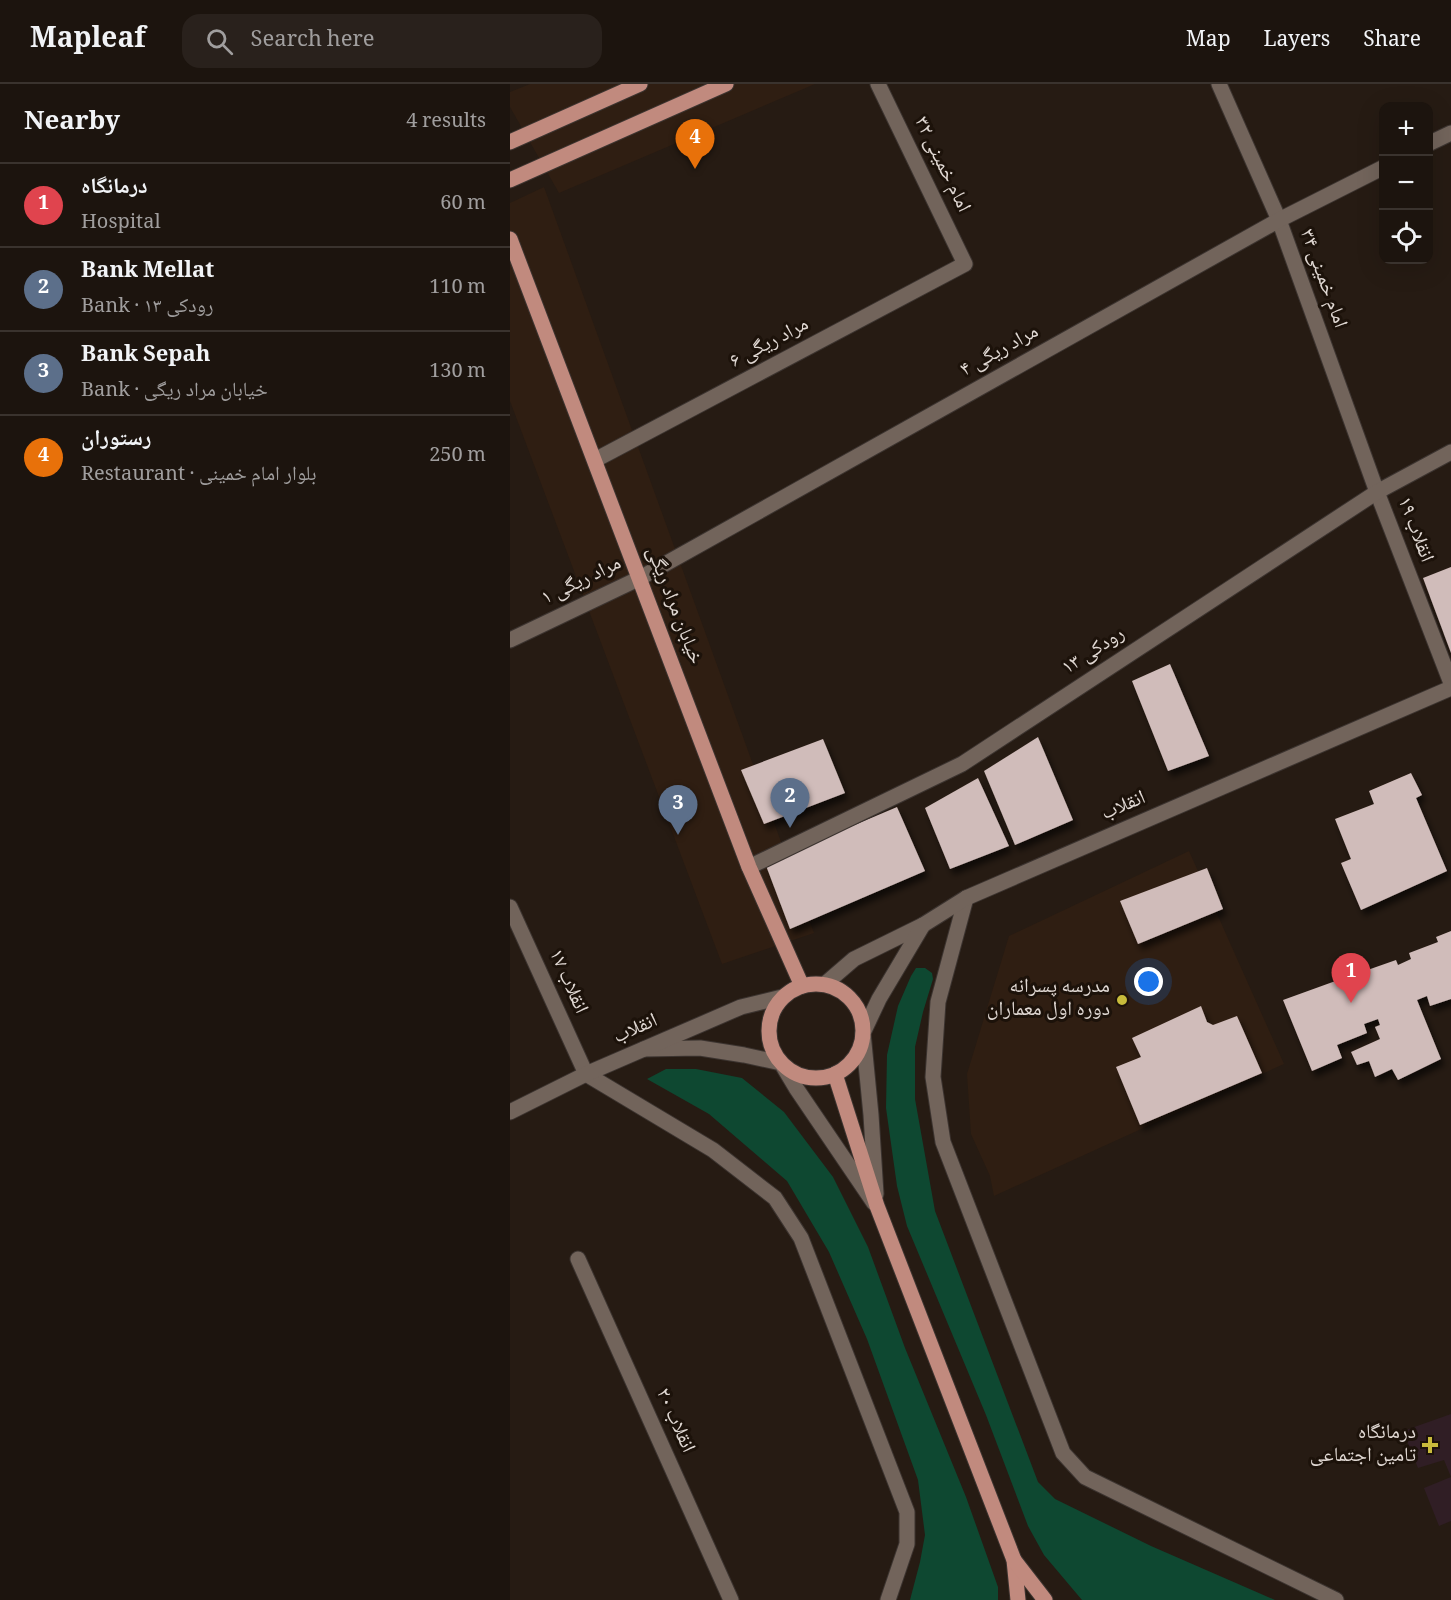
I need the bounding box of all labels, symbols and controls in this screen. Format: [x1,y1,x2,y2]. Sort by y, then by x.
search box [182,14,602,68]
text: Mapleaf [30,17,146,65]
text: Search here [251,22,375,60]
text: Map [1186,24,1231,59]
text: Layers [1264,24,1330,59]
text: Share [1363,24,1421,59]
icon: search [203,25,236,58]
text: Nearby [24,101,120,145]
map controls [1379,102,1433,264]
button: + [1379,102,1433,156]
text: 4 results [406,106,486,140]
street label: امام خمینی ۳۲ [903,111,979,219]
pin: 4 [676,120,714,169]
button: − [1379,156,1433,210]
text: درمانگاه [81,169,148,207]
text: 1 [38,188,49,222]
text: 60 m [440,188,486,222]
text: Hospital [81,207,161,241]
button: locate [1379,210,1433,264]
street label: امام خمینی ۳۴ [1288,225,1356,333]
text: Bank Mellat [81,253,214,291]
text: 2 [38,272,49,306]
text: 110 m [429,272,486,306]
text: Bank · رودکی ۱۳ [81,291,214,325]
street label: مراد ریگی ۶ [724,309,816,379]
street label: مراد ریگی ۴ [954,316,1046,388]
text: Bank Sepah [81,337,210,375]
text: 3 [38,356,49,390]
text: 130 m [429,356,486,390]
text: Bank · خیابان مراد ریگی [81,375,268,409]
text: رستوران [81,421,151,459]
text: 4 [38,440,49,474]
text: 250 m [429,440,486,474]
text: Restaurant · بلوار امام خمینی [81,459,316,493]
street label: انقلاب ۱۹ [1386,492,1442,568]
street label: خیابان مراد ریگی [635,542,711,670]
street label: مراد ریگی ۱ [536,548,628,616]
street label: رودکی ۱۳ [1055,619,1133,685]
pin: 2 [770,778,810,828]
street label: انقلاب [1096,782,1152,832]
pin: 3 [658,786,698,835]
street label: انقلاب ۱۷ [538,944,596,1020]
pin: 1 [1332,954,1370,1003]
your location [1134,967,1163,996]
place label: مدرسه پسرانه دوره اول معماران [987,971,1110,1028]
marker: مدرسه پسرانه دوره اول معماران [1115,993,1129,1007]
street label: انقلاب [608,1005,664,1055]
street label: انقلاب ۲۰ [645,1383,703,1459]
place label: درمانگاه تامین اجتماعی [1310,1417,1416,1474]
marker: درمانگاه تامین اجتماعی [1421,1436,1439,1454]

